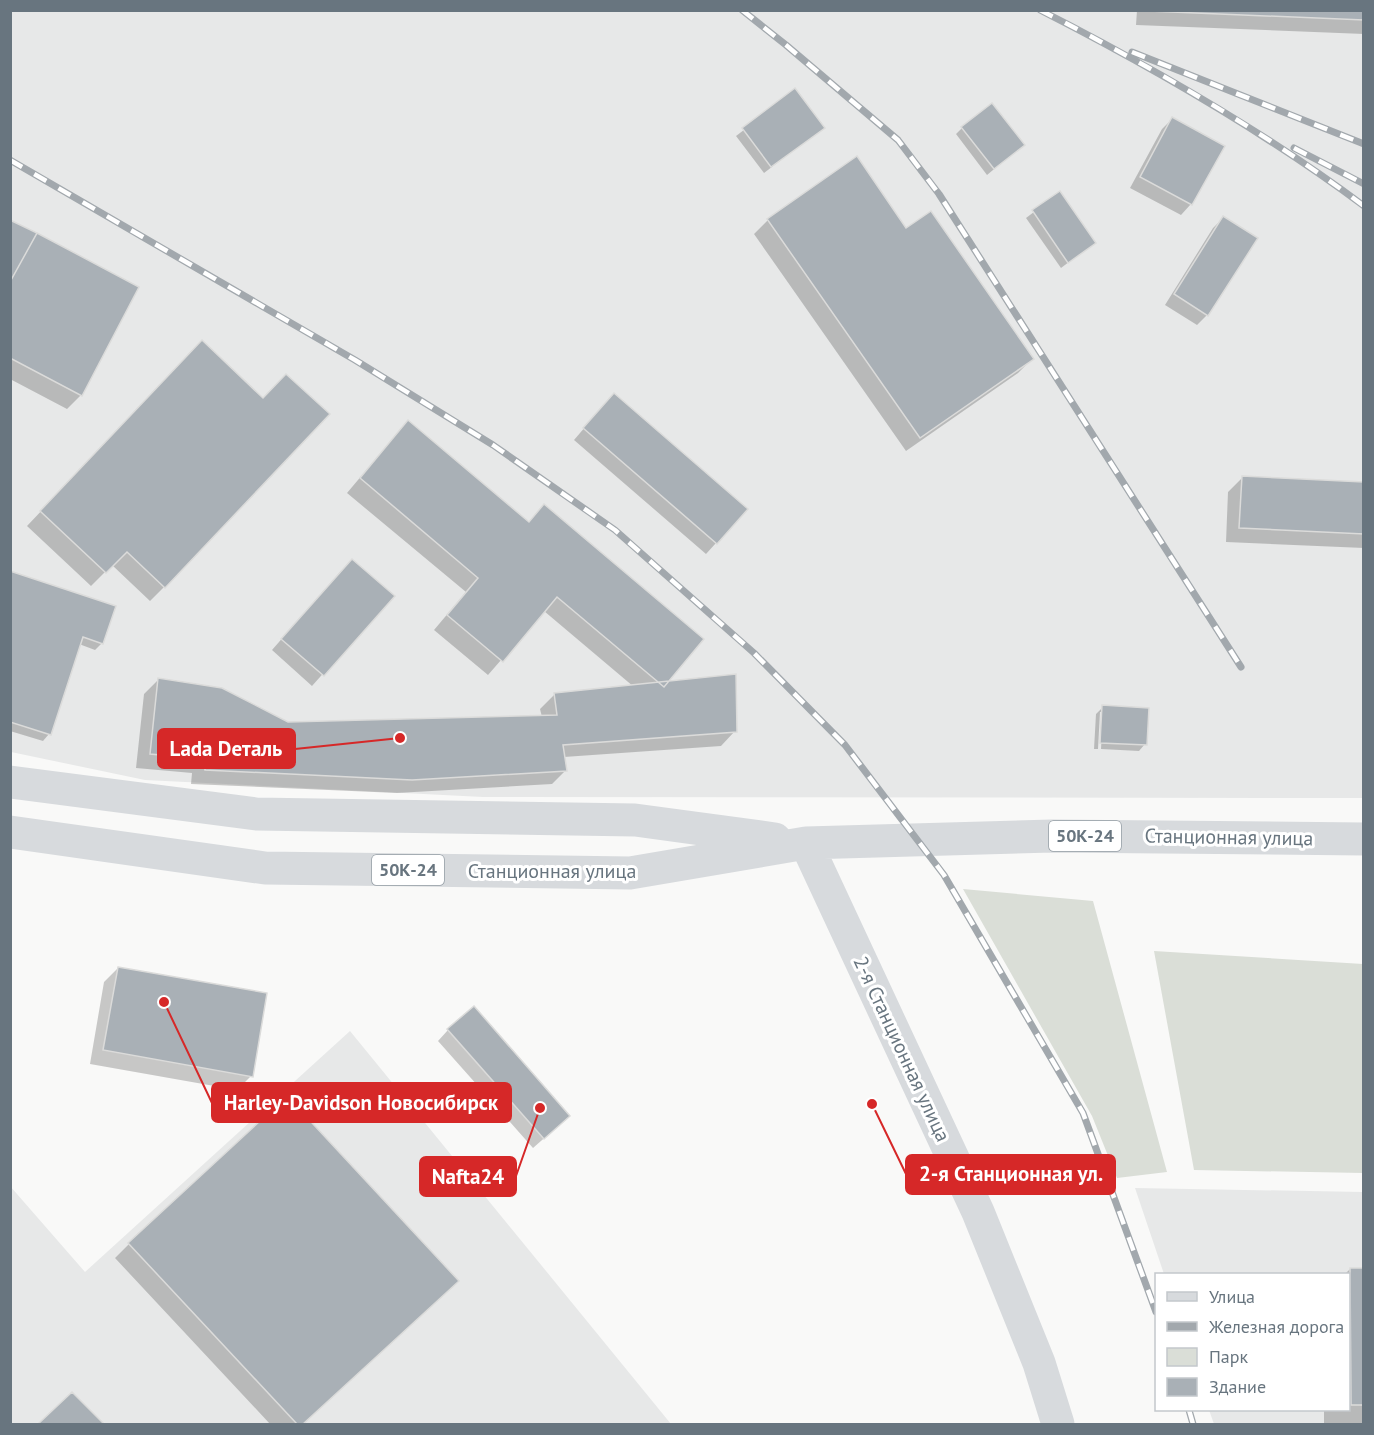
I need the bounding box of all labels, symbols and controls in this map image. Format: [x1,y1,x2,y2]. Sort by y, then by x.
callout: Lada Dеталь [158,729,295,768]
text: Lada Dеталь [170,735,282,762]
road number: 50К-24 [1049,821,1121,851]
street label: Станционная улица [1144,823,1314,851]
road number: 50К-24 [372,855,444,885]
street label: Станционная улица [468,858,636,884]
street label: 2-я Станционная улица [848,952,956,1146]
callout: Harley-Davidson Новосибирск [212,1083,511,1122]
text: Harley-Davidson Новосибирск [224,1089,499,1116]
callout: 2-я Станционная ул. [906,1155,1115,1194]
callout: Nafta24 [420,1157,516,1196]
text: 2-я Станционная ул. [919,1160,1103,1187]
text: Nafta24 [432,1163,504,1190]
legend [1155,1273,1350,1411]
text: Улица [1209,1285,1255,1308]
text: Железная дорога [1208,1315,1344,1338]
text: Парк [1209,1345,1249,1368]
text: Здание [1209,1375,1266,1398]

